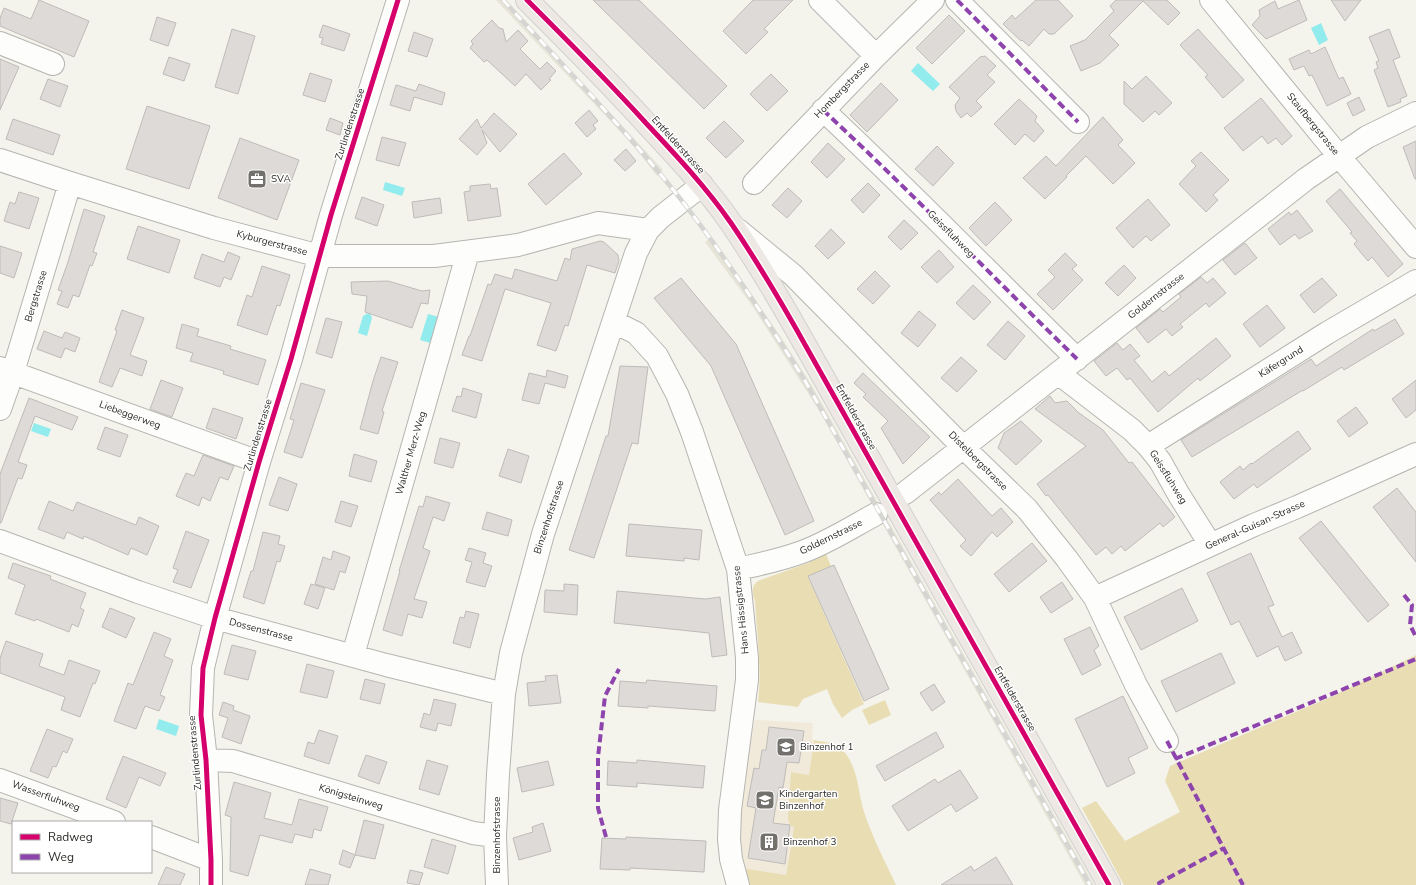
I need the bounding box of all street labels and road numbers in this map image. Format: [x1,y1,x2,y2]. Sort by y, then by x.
street label: Hombergstrasse [811,58,873,122]
street label: Zurlindenstrasse [332,86,368,162]
street label: Staufbergstrasse [1284,90,1342,158]
street label: Entfelderstrasse [648,113,708,177]
street label: Geissfluhweg [924,207,978,261]
street label: Kyburgerstrasse [235,227,309,259]
street label: Bergstrasse [21,268,51,324]
street label: Goldernstrasse [1125,269,1187,323]
street label: Käfergrund [1256,343,1306,381]
street label: Entfelderstrasse [832,382,880,452]
street label: Liebeggerweg [97,397,163,433]
street label: Zurlindenstrasse [240,397,276,473]
street label: Walther Merz-Weg [392,409,430,496]
street label: Distelbergstrasse [945,428,1011,494]
street label: Geissfluhweg [1146,447,1190,507]
street label: Binzenhofstrasse [530,478,568,556]
street label: General-Guisan-Strasse [1203,497,1307,553]
street label: Goldernstrasse [797,516,865,558]
street label: Hans Hässigstrasse [729,565,753,655]
street label: Dossenstrasse [227,615,295,645]
street label: Entfelderstrasse [991,664,1039,734]
street label: Zurlindenstrasse [185,715,205,791]
street label: Wasserfluhweg [10,777,82,815]
street label: Königsteinweg [317,781,385,813]
street label: Binzenhofstrasse [490,797,504,873]

